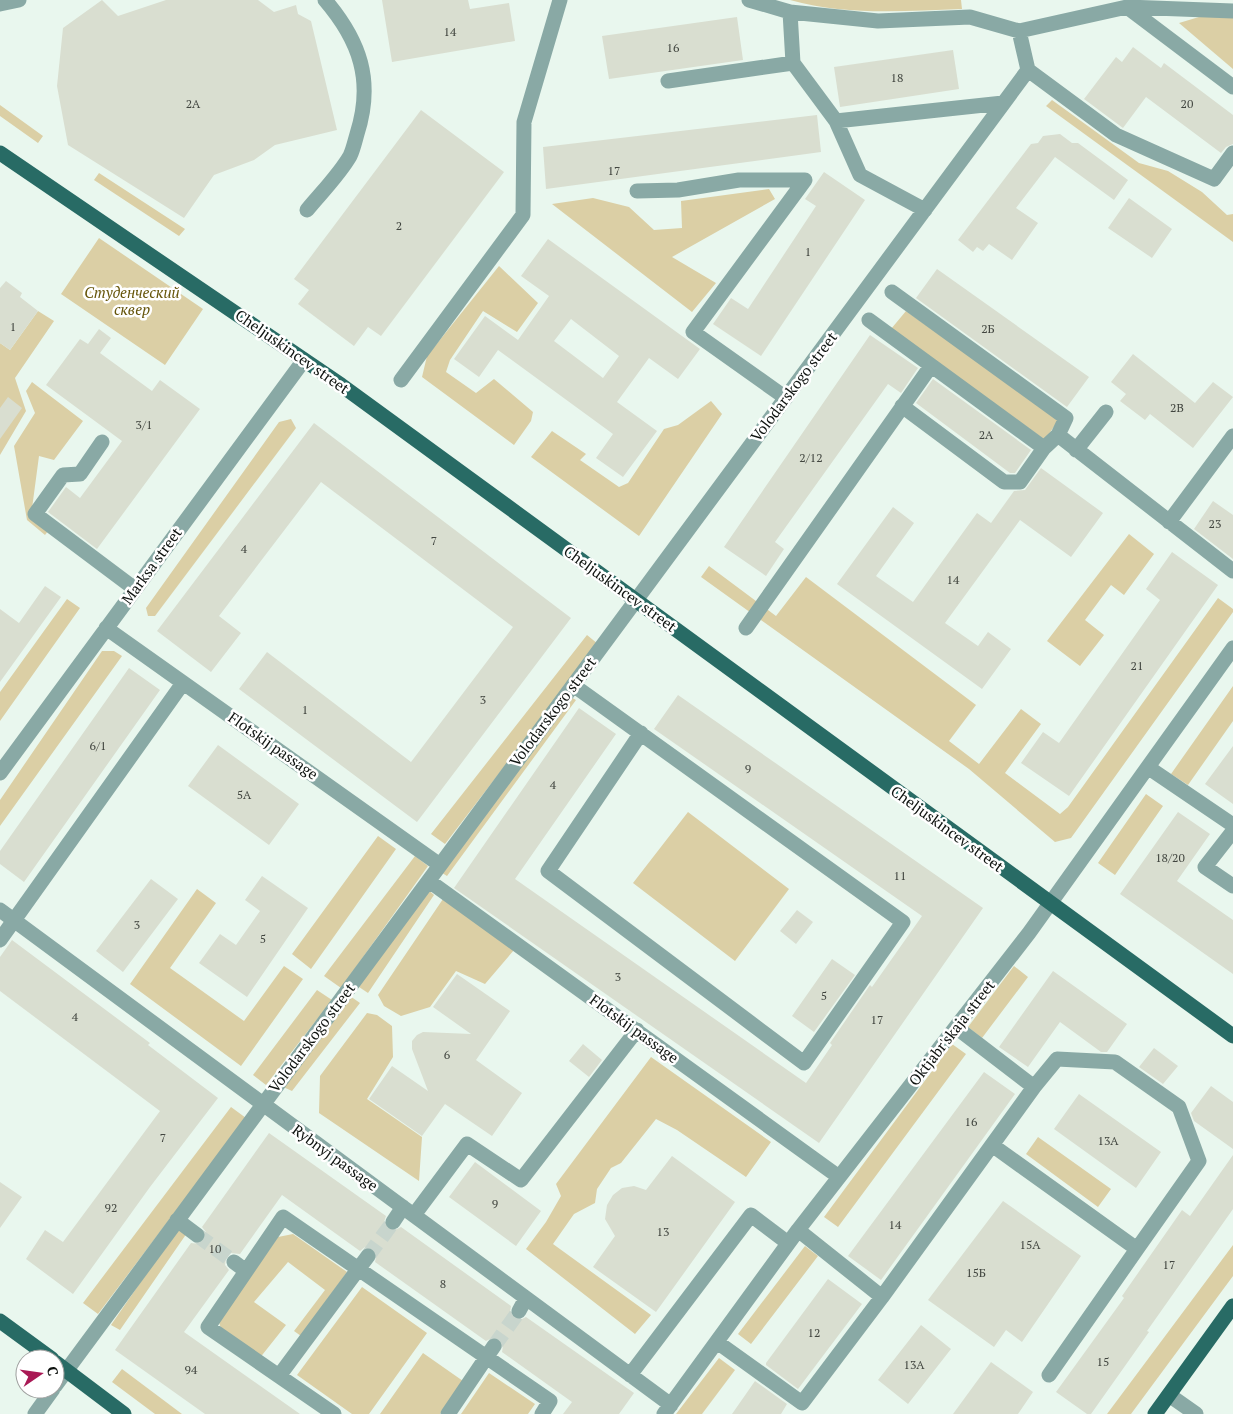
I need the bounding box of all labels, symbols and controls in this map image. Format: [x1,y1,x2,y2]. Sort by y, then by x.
house number: 14 [444,24,457,39]
house number: 16 [667,40,680,55]
house number: 18 [891,70,903,85]
house number: 2А [186,96,201,111]
house number: 20 [1181,96,1193,111]
house number: 17 [608,163,620,178]
house number: 2 [396,218,402,233]
house number: 1 [805,244,811,259]
park label: Студенческий сквер [84,282,180,319]
street label: Cheljuskincev street [232,304,354,398]
house number: 1 [10,319,16,334]
house number: 2Б [981,321,995,336]
street label: Volodarskogo street [745,327,841,445]
house number: 2В [1170,400,1184,415]
house number: 3/1 [136,417,152,432]
house number: 2А [979,427,994,442]
house number: 2/12 [799,450,823,465]
house number: 23 [1209,516,1221,531]
street label: Marksa street [117,523,186,608]
house number: 7 [431,533,437,548]
street label: Cheljuskincev street [560,540,681,636]
house number: 4 [241,541,248,556]
house number: 14 [947,572,960,587]
street label: Volodarskogo street [504,652,600,770]
house number: 21 [1131,658,1143,673]
house number: 3 [480,692,486,707]
house number: 1 [302,702,308,717]
street label: Flotskij passage [225,707,322,784]
house number: 6/1 [90,738,106,753]
house number: 9 [745,761,751,776]
house number: 4 [550,777,557,792]
street label: Cheljuskincev street [887,780,1008,876]
house number: 5А [237,787,252,802]
house number: 18/20 [1155,850,1185,865]
house number: 11 [894,868,906,883]
house number: 3 [134,917,140,932]
house number: 5 [260,931,266,946]
house number: 3 [615,969,621,984]
street label: Oktjabr'skaja street [904,975,999,1089]
street label: Volodarskogo street [263,978,359,1096]
house number: 5 [821,988,827,1003]
street label: Flotskij passage [586,989,683,1067]
house number: 4 [72,1009,79,1024]
house number: 17 [871,1012,883,1027]
house number: 6 [444,1047,451,1062]
house number: 16 [965,1114,978,1129]
street label: Rybnyj passage [289,1119,382,1195]
house number: 7 [160,1130,166,1145]
house number: 13А [1098,1133,1119,1148]
house number: 9 [492,1196,498,1211]
house number: 92 [105,1200,117,1215]
house number: 14 [889,1217,902,1232]
house number: 13 [657,1224,669,1239]
house number: 15А [1020,1237,1041,1252]
house number: 10 [209,1241,221,1256]
house number: 17 [1163,1257,1175,1272]
house number: 15Б [966,1265,986,1280]
house number: 8 [440,1276,446,1291]
house number: 12 [808,1325,820,1340]
north arrow [15,1349,65,1399]
house number: 15 [1097,1354,1109,1369]
house number: 13А [904,1357,925,1372]
house number: 94 [185,1362,198,1377]
text: С [43,1364,63,1378]

